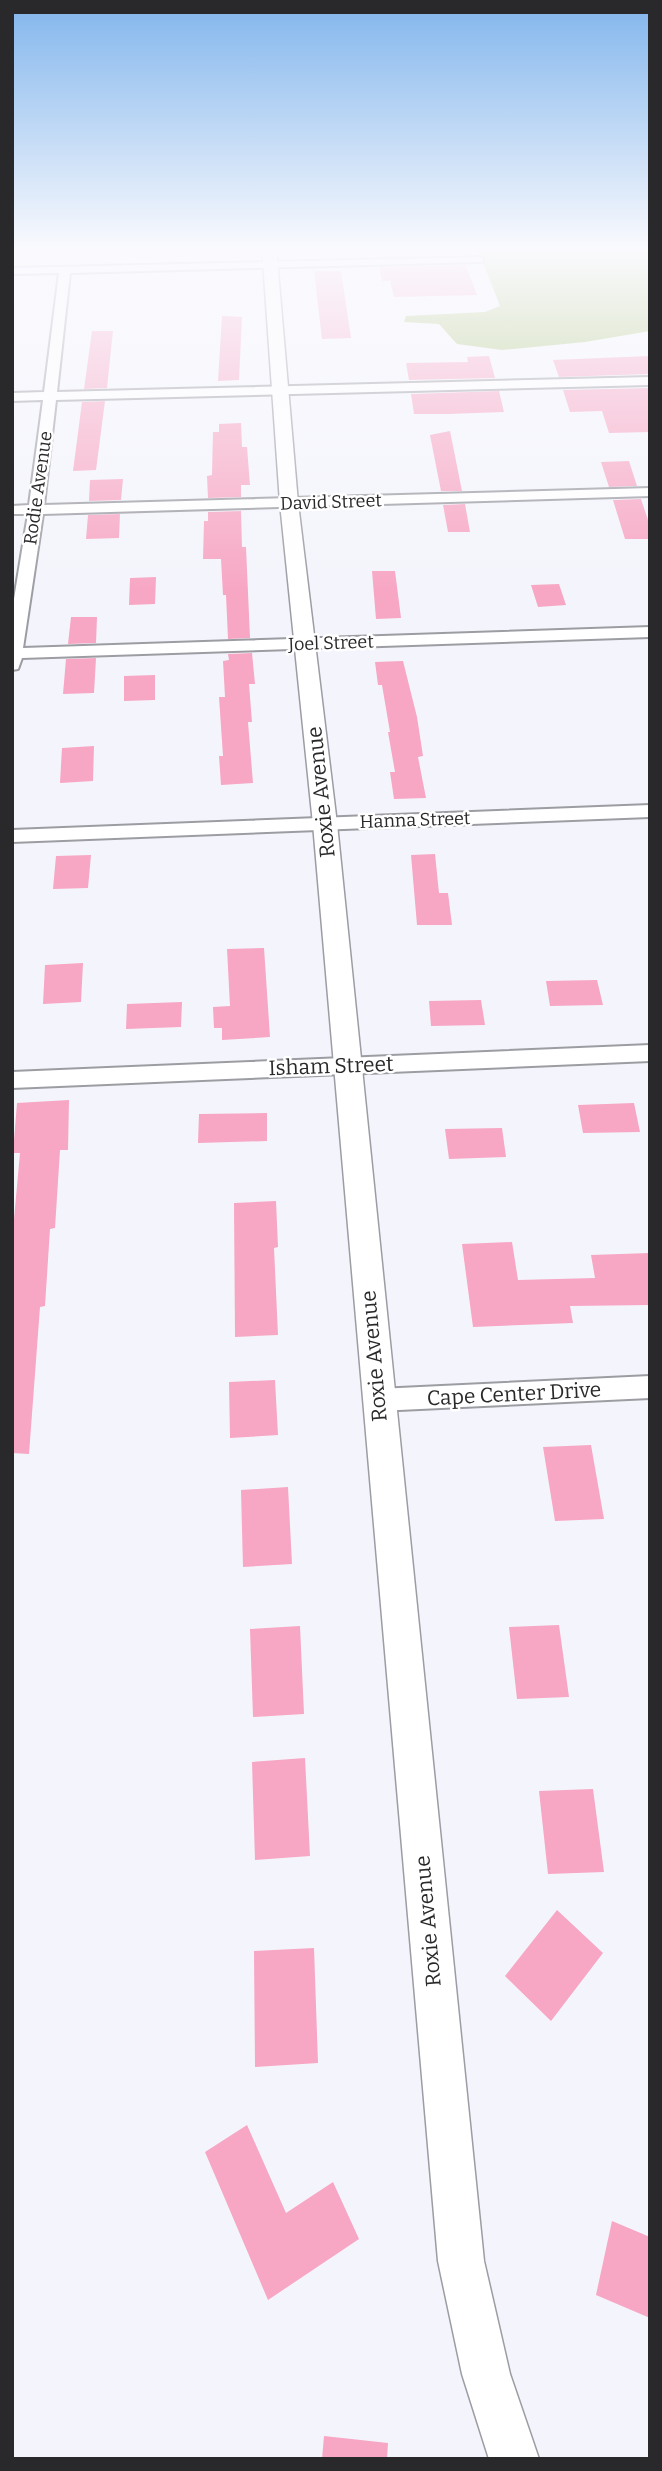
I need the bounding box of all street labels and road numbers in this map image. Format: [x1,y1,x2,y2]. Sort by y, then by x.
street label: Rodie Avenue [19,430,57,546]
street label: David Street [280,489,383,515]
street label: Joel Street [287,630,375,656]
street label: Roxie Avenue [301,725,341,859]
street label: Hanna Street [359,807,471,833]
street label: Isham Street [268,1051,394,1081]
street label: Roxie Avenue [355,1289,393,1423]
street label: Cape Center Drive [426,1376,602,1412]
street label: Roxie Avenue [409,1854,447,1988]

